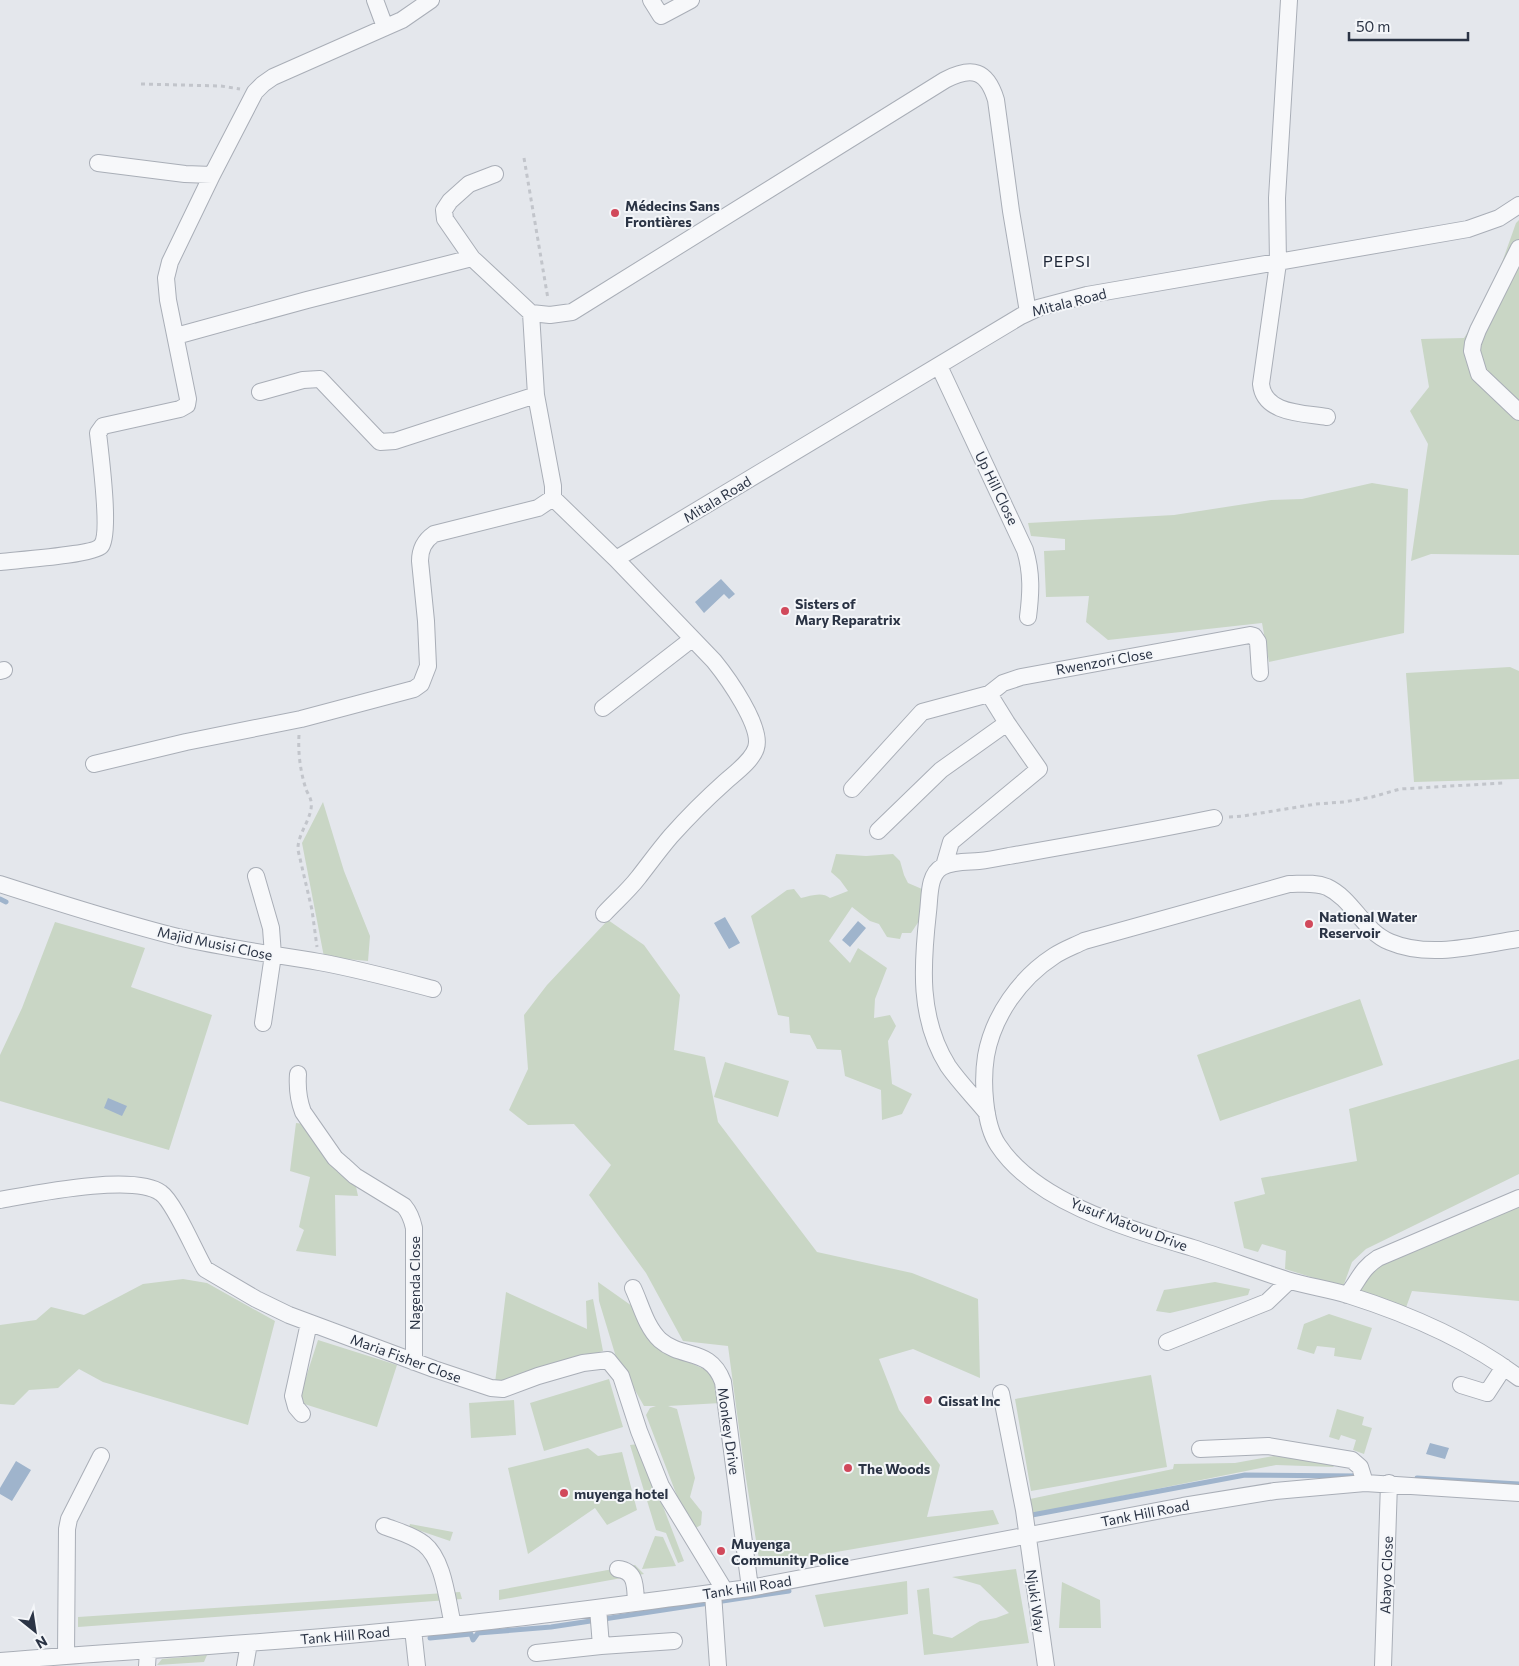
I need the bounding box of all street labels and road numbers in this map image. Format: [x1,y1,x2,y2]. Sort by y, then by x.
street label: Mitala Road [1030,285,1108,319]
street label: Up Hill Close [972,448,1022,528]
street label: Mitala Road [680,472,754,526]
street label: Rwenzori Close [1054,644,1154,678]
street label: Majid Musisi Close [156,922,274,964]
street label: Yusuf Matovu Drive [1068,1194,1190,1254]
street label: Nagenda Close [406,1236,423,1330]
street label: Maria Fisher Close [348,1330,464,1386]
street label: Monkey Drive [714,1386,744,1476]
street label: Tank Hill Road [1099,1496,1191,1530]
street label: Abayo Close [1376,1536,1396,1614]
street label: Njuki Way [1023,1568,1049,1634]
street label: Tank Hill Road [701,1572,793,1602]
street label: Tank Hill Road [299,1623,391,1647]

